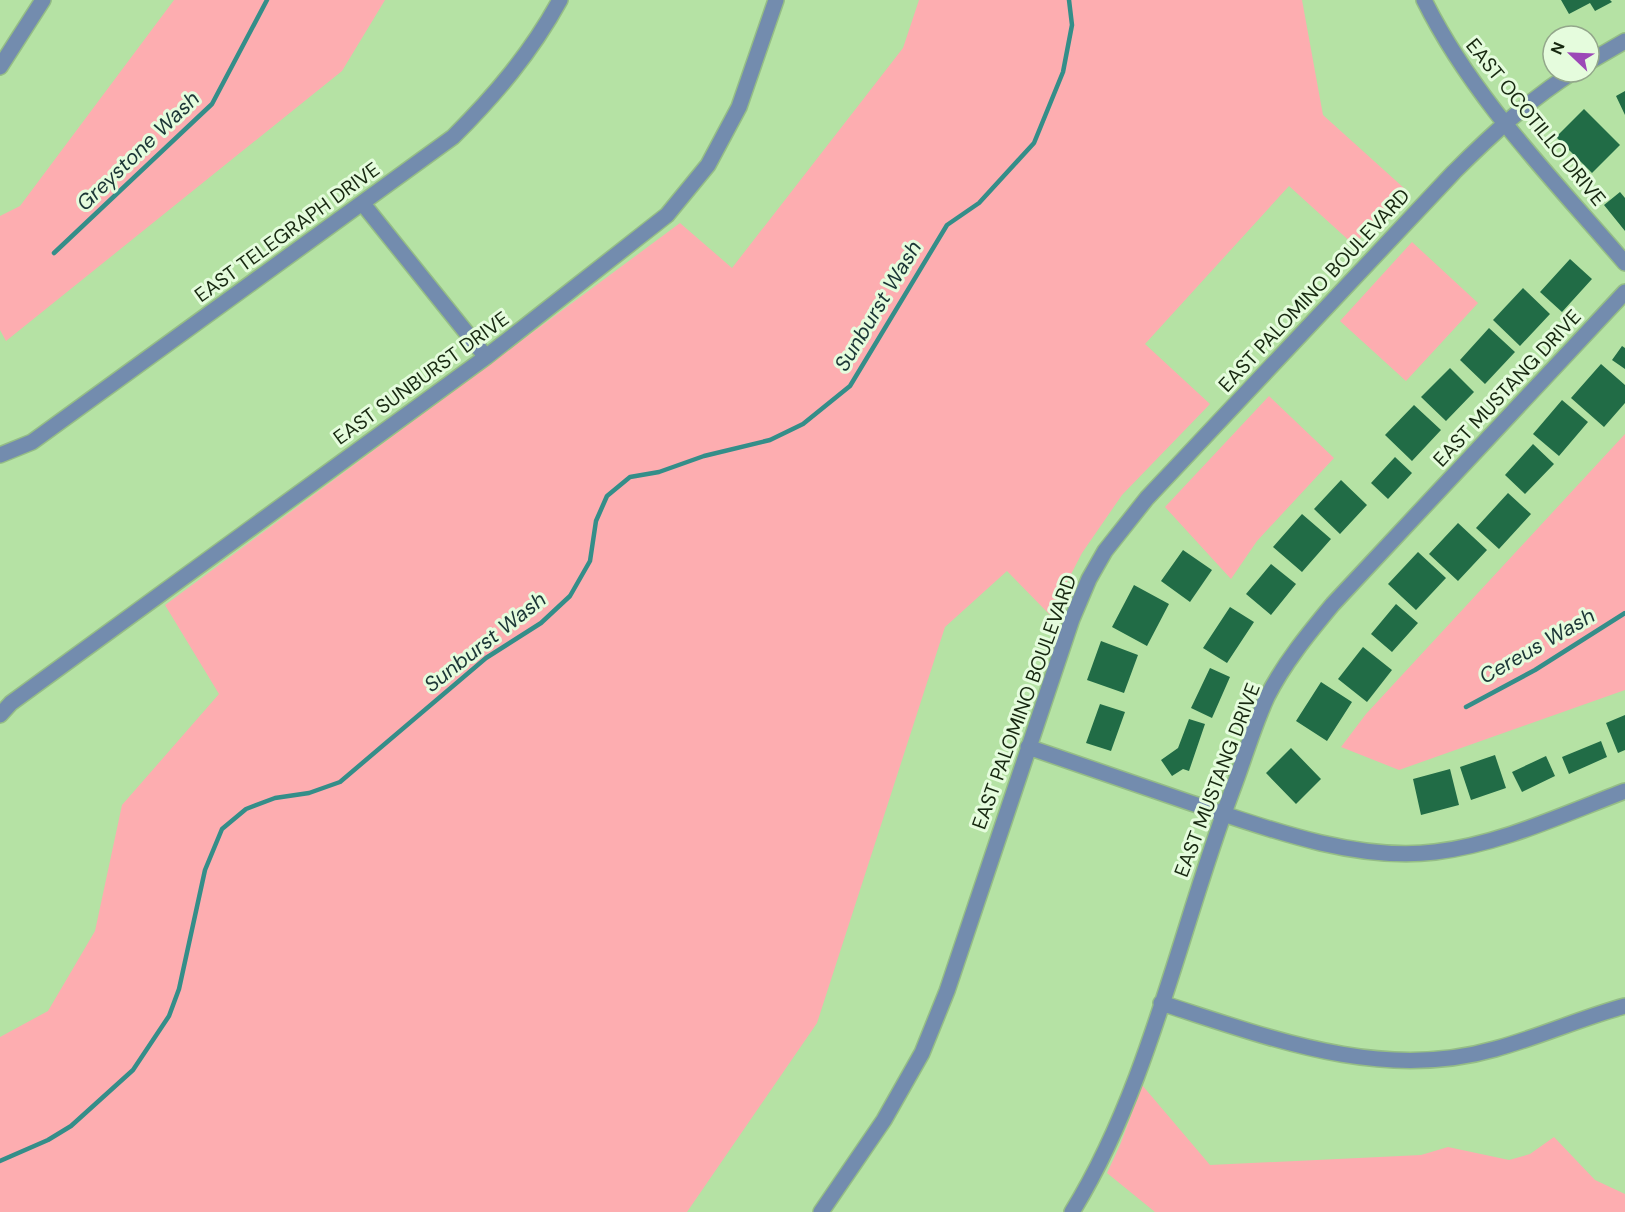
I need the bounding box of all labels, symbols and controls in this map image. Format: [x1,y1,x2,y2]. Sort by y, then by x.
north arrow [1541,24,1601,84]
street label: EAST OCOTILLO DRIVE [1460,33,1612,211]
text: N [1546,39,1570,58]
water label: Greystone Wash [70,85,206,217]
street label: EAST TELEGRAPH DRIVE [189,156,385,308]
street label: EAST PALOMINO BOULEVARD [1213,183,1415,397]
water label: Sunburst Wash [828,236,928,376]
street label: EAST MUSTANG DRIVE [1427,304,1587,472]
street label: EAST SUNBURST DRIVE [328,306,514,450]
street label: EAST PALOMINO BOULEVARD [966,571,1082,833]
water label: Sunburst Wash [418,586,552,698]
water label: Cereus Wash [1474,602,1600,690]
street label: EAST MUSTANG DRIVE [1168,679,1266,881]

